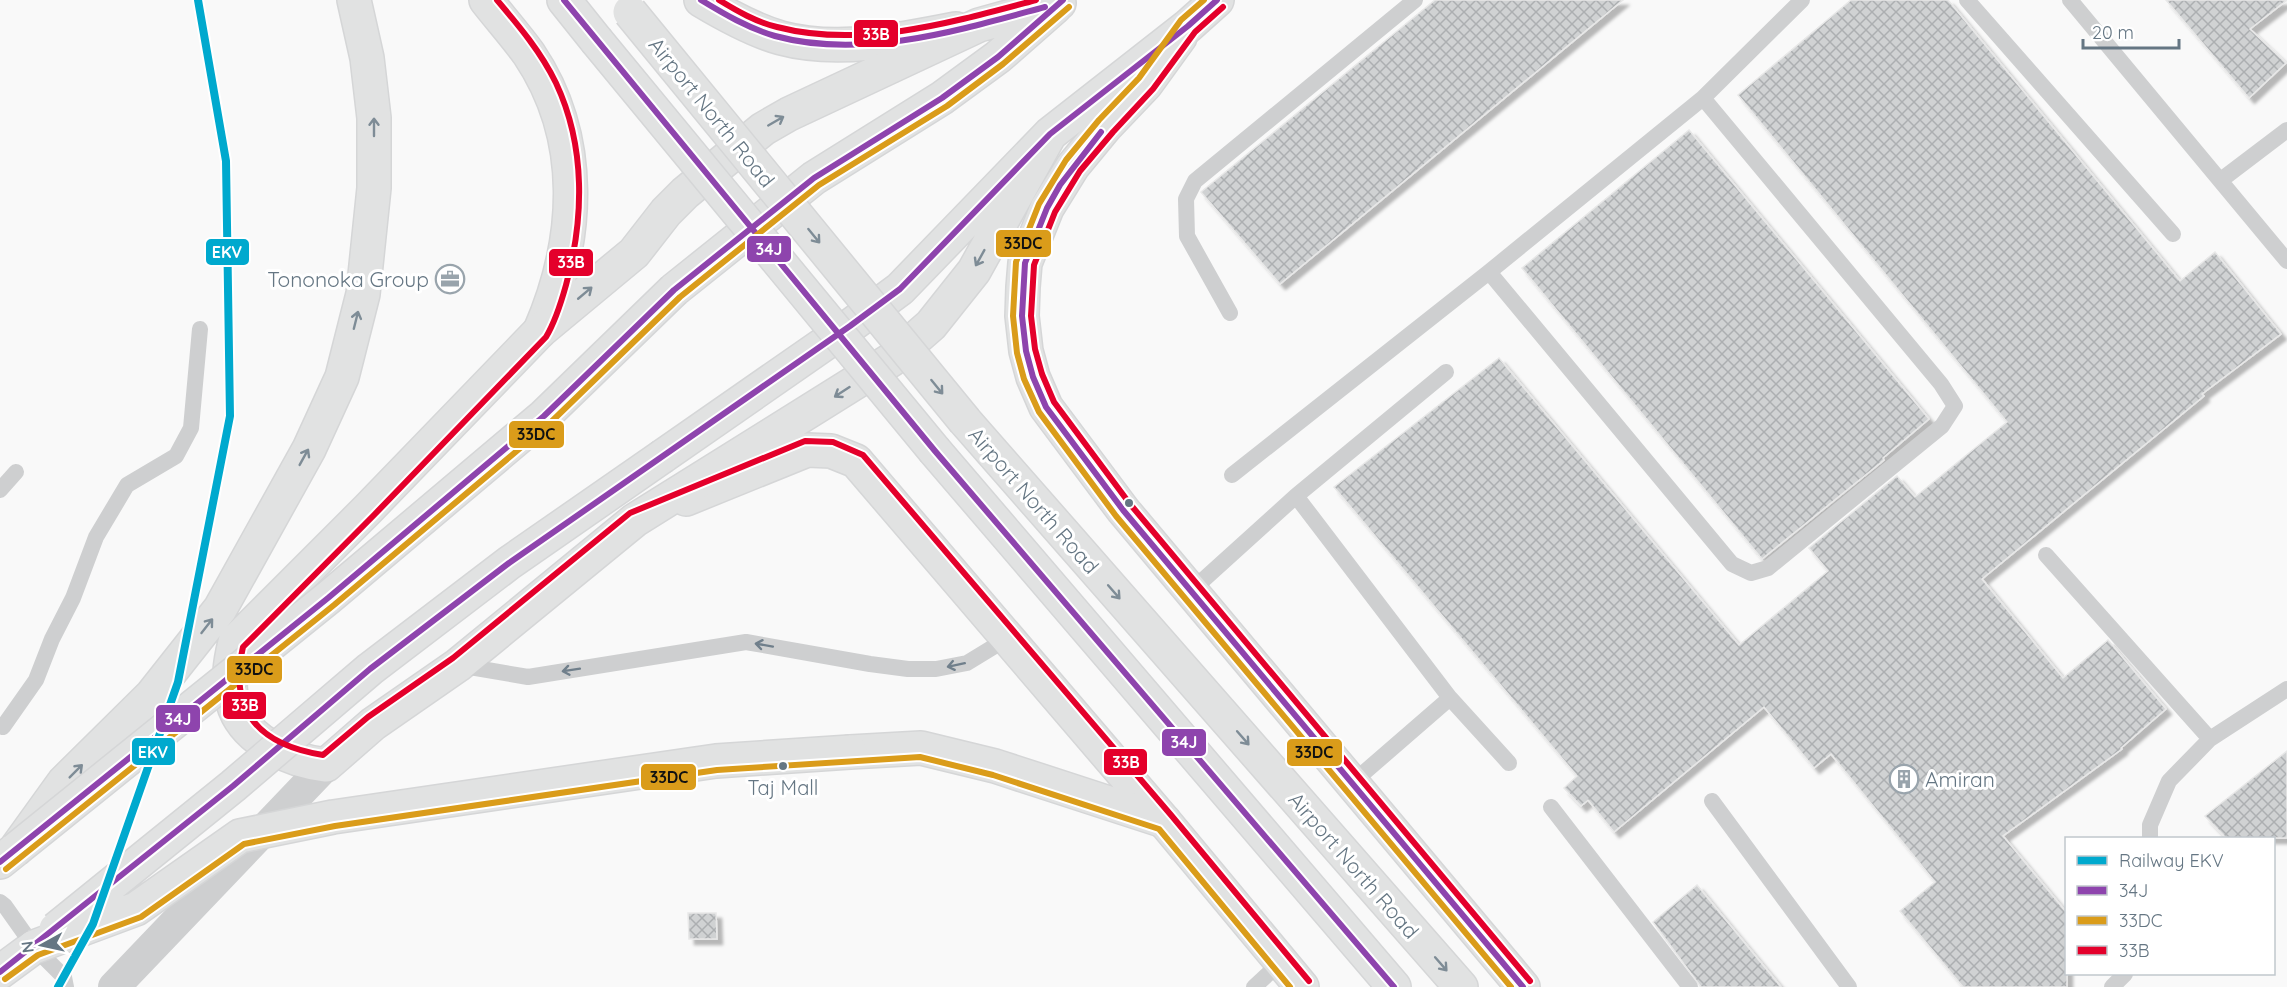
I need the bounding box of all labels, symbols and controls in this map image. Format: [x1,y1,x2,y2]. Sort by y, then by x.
scale bar [2083,12,2179,50]
line badge: 33B [853,19,899,48]
text: 20 m [2092,21,2134,44]
text: 33B [862,24,890,44]
street label: Airport North Road [644,32,780,192]
one-way arrow [767,115,784,127]
one-way arrow [368,117,380,137]
one-way arrow [807,228,820,244]
line badge: 33DC [995,229,1052,258]
text: 33DC [1004,233,1042,253]
line badge: 34J [746,235,792,263]
line badge: EKV [205,238,250,266]
text: 34J [756,239,782,259]
text: EKV [212,242,242,262]
line badge: 33B [548,248,594,277]
one-way arrow [974,250,986,267]
text: 33B [557,252,585,272]
office icon: Tononoka Group [434,263,466,295]
place label: Tononoka Group [267,266,429,292]
one-way arrow [577,287,593,300]
one-way arrow [351,311,363,330]
one-way arrow [930,379,944,394]
one-way arrow [834,387,851,399]
line badge: 33DC [508,420,565,449]
street label: Airport North Road [963,421,1105,579]
text: 33DC [517,424,555,444]
one-way arrow [299,449,310,467]
unlabelled marker [1123,497,1135,509]
one-way arrow [1107,584,1121,599]
one-way arrow [200,618,213,634]
one-way arrow [754,640,774,651]
line badge: 33DC [226,655,283,684]
text: 33DC [235,659,273,679]
one-way arrow [947,660,967,671]
one-way arrow [562,665,582,676]
line badge: 33B [222,691,267,720]
text: 33B [231,695,259,715]
line badge: 34J [155,704,201,733]
text: 34J [165,709,191,729]
line badge: 34J [1161,728,1207,757]
one-way arrow [1236,731,1250,746]
text: 34J [1171,732,1197,752]
line badge: EKV [131,737,176,766]
line badge: 33DC [1286,738,1343,767]
text: EKV [138,742,168,762]
text: 33DC [1295,742,1333,762]
line badge: 33B [1103,748,1148,776]
text: 33B [1112,752,1140,772]
marker: Taj Mall [777,760,789,772]
one-way arrow [69,763,84,778]
line badge: 33DC [640,763,697,791]
building icon: Amiran [1888,763,1920,795]
place label: Amiran [1925,766,1995,792]
text: 33DC [650,767,688,787]
place label: Taj Mall [748,775,818,800]
street label: Airport North Road [1283,786,1425,944]
legend [2065,837,2275,975]
text: Railway EKV [2119,849,2224,872]
text: 34J [2119,879,2148,902]
text: 33DC [2119,909,2163,932]
north arrow [12,915,72,975]
text: 33B [2119,939,2150,962]
text: N [16,940,38,954]
one-way arrow [1434,956,1448,971]

